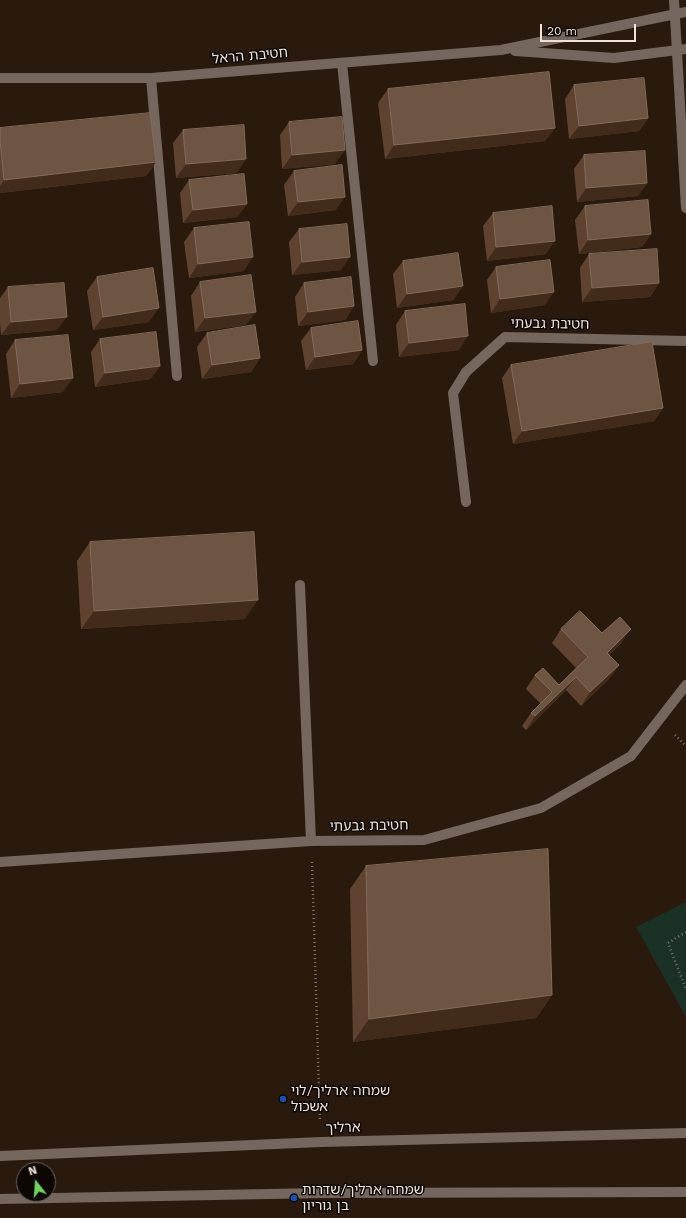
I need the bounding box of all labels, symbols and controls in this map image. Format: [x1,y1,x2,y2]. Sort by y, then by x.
scale bar [542,16,638,42]
text: 20 m [547,24,577,38]
street label: חטיבת הראל [211,44,289,68]
street label: חטיבת גבעתי [510,315,590,333]
street label: חטיבת גבעתי [329,817,409,835]
place label: שמחה ארליך/לוי אשכול [291,1083,390,1116]
marker: שמחה ארליך/לוי אשכול [278,1094,288,1104]
street label: ארליך [325,1119,361,1137]
north arrow [16,1162,56,1202]
text: N [27,1164,38,1178]
place label: שמחה ארליך/שדרות בן גוריון [302,1182,424,1214]
marker: שמחה ארליך/שדרות בן גוריון [289,1193,299,1203]

